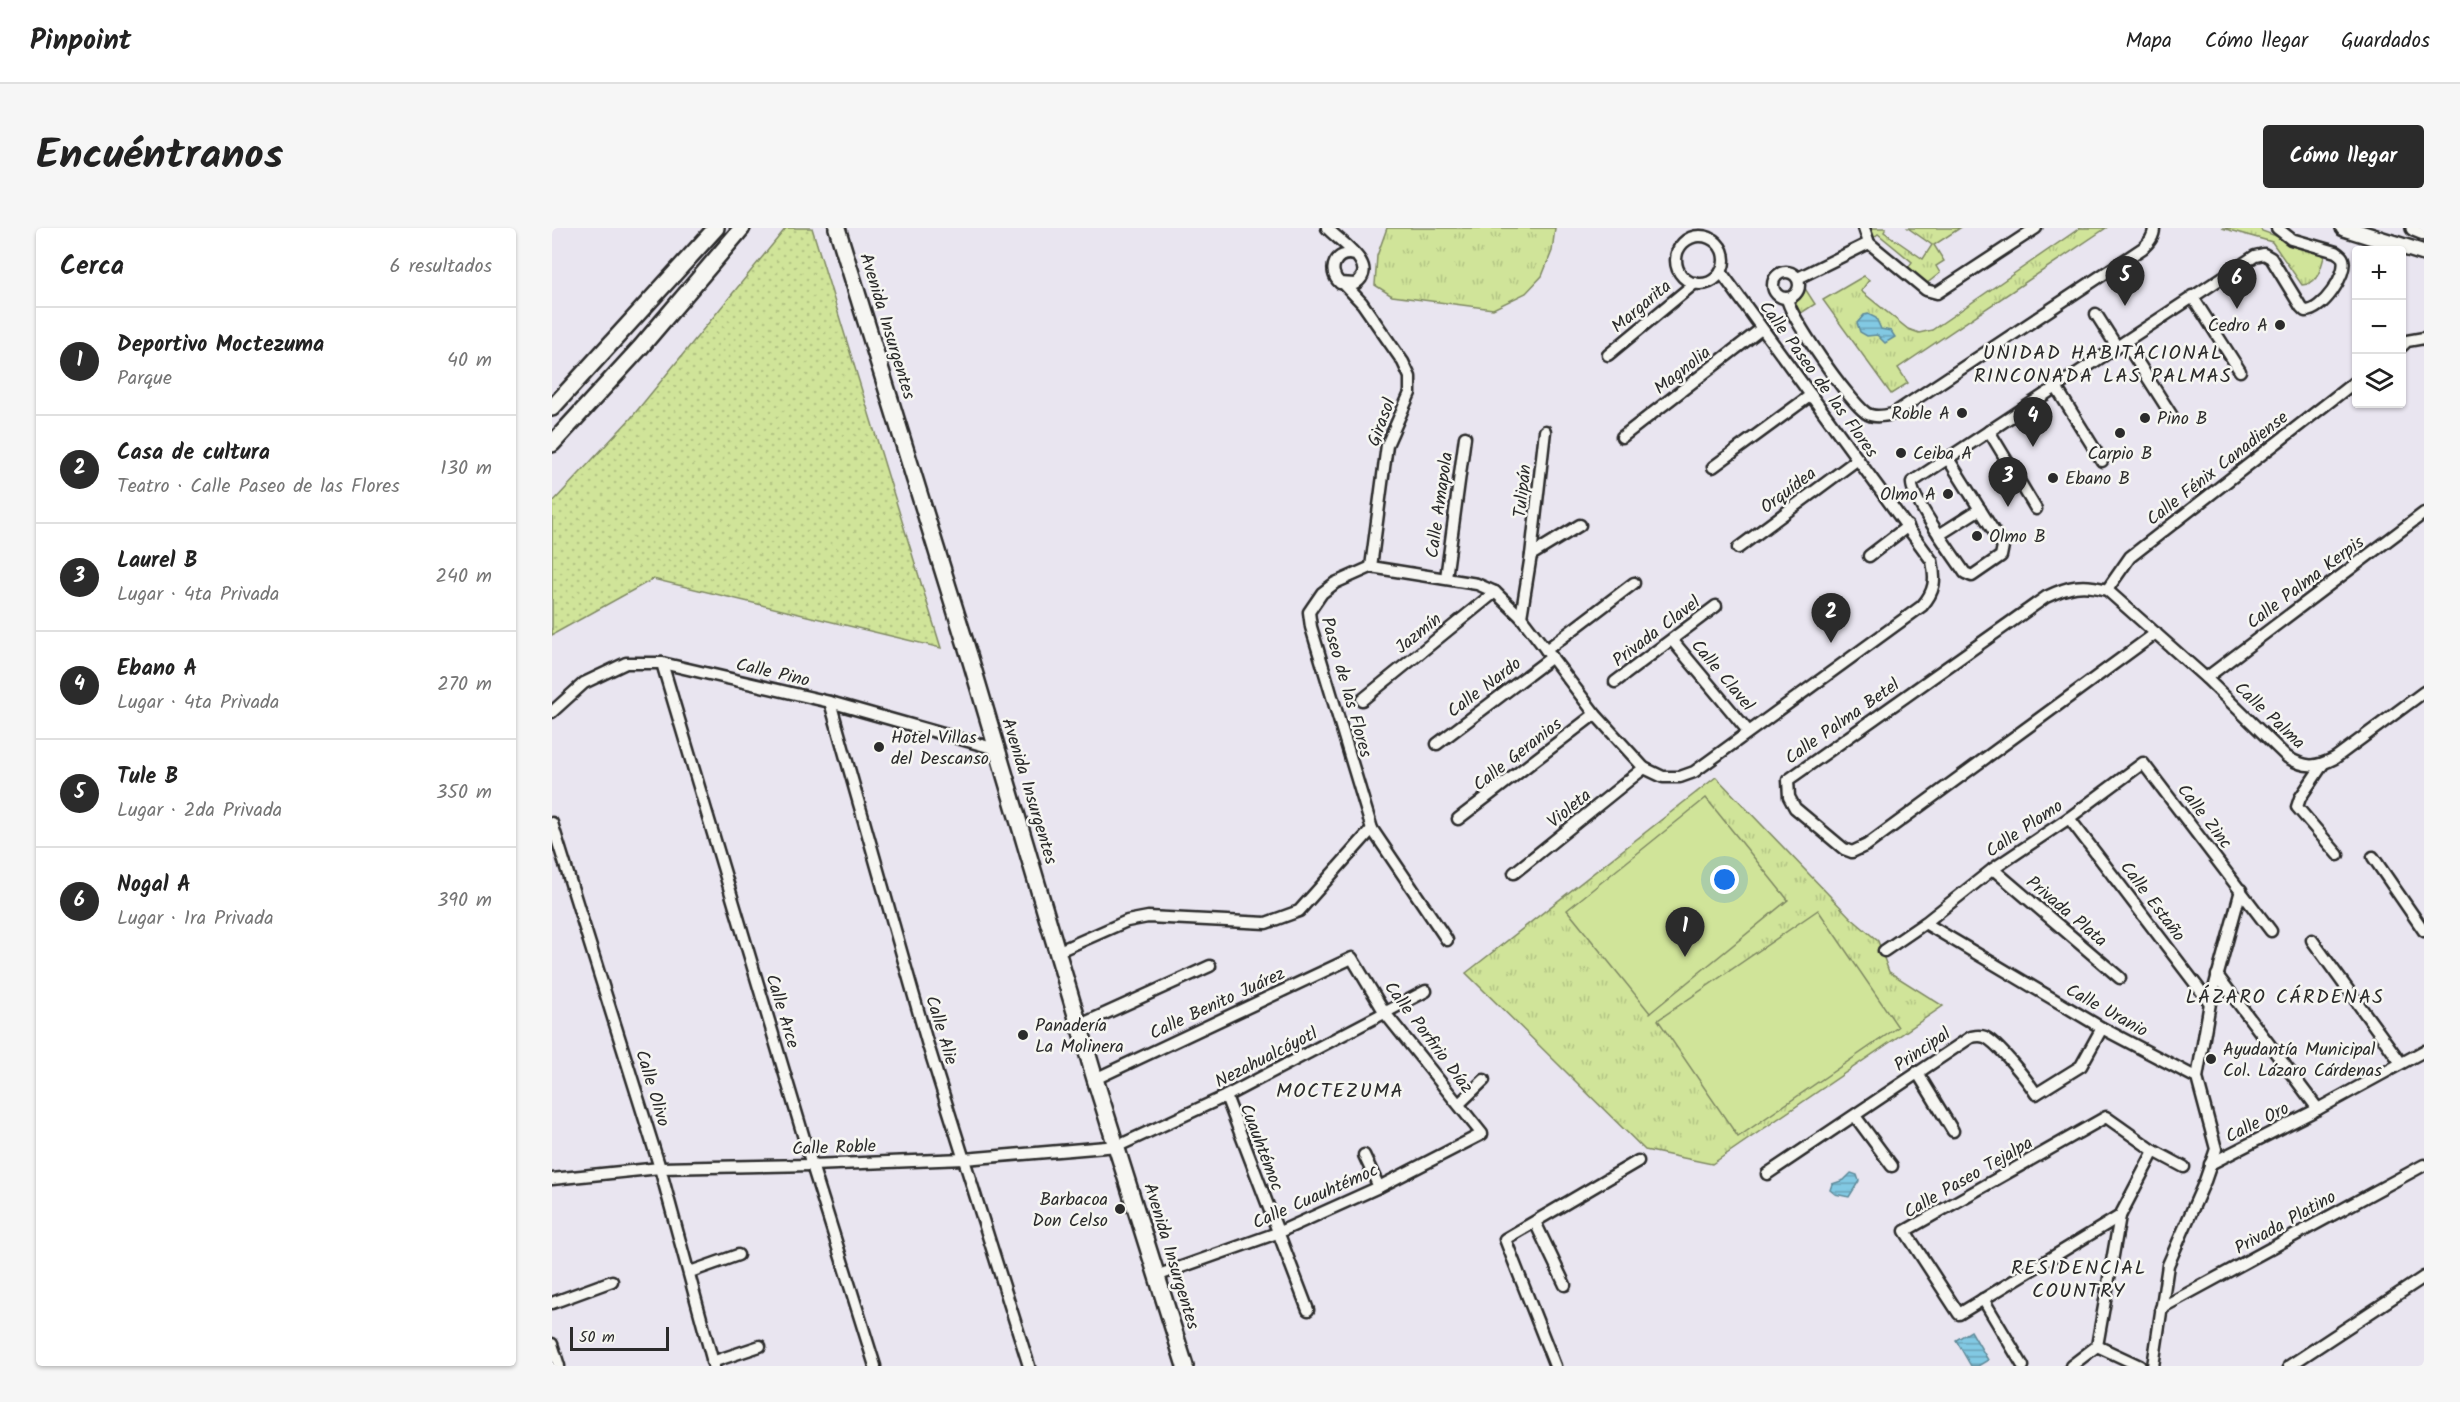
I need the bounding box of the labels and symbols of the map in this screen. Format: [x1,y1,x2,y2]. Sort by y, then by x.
street label: Avenida Insurgentes [851,250,923,403]
pin: 5 [2106,256,2144,306]
pin: 6 [2218,260,2256,309]
street label: Margarita [1605,273,1679,341]
street label: Calle Paseo de las Flores [1751,295,1885,465]
place label: Cedro A [2208,312,2268,341]
marker: Cedro A [2273,318,2287,332]
district label: UNIDAD HABITACIONAL RINCONADA LAS PALMAS [1974,338,2232,393]
street label: Magnolia [1648,339,1718,403]
street label: Girasol [1360,394,1405,451]
pin: 4 [2014,398,2052,447]
place label: Roble A [1891,400,1950,429]
street label: Calle Fénix Canadiense [2141,404,2295,534]
place label: Pino B [2157,405,2208,434]
marker: Roble A [1955,406,1969,420]
marker: Pino B [2138,411,2152,425]
marker: Carpio B [2113,426,2127,440]
place label: Ceiba A [1913,440,1972,469]
place label: Carpio B [2088,440,2152,469]
marker: Ceiba A [1894,446,1908,460]
street label: Calle Amapola [1419,450,1462,560]
pin: 3 [1988,458,2028,507]
street label: Orquídea [1755,460,1823,522]
street label: Tulipán [1506,463,1541,519]
place label: Ebano B [2065,465,2130,494]
marker: Ebano B [2046,471,2060,485]
place label: Olmo A [1880,481,1936,510]
marker: Olmo A [1941,487,1955,501]
place label: Olmo B [1989,523,2046,552]
marker: Olmo B [1970,529,1984,543]
street label: Calle Palma Kerpis [2241,529,2371,637]
street label: Privada Clavel [1606,589,1708,675]
pin: 2 [1812,594,1850,643]
street label: Jazmín [1389,606,1449,662]
street label: Paseo de las Flores [1312,614,1380,761]
street label: Calle Clavel [1683,633,1761,719]
street label: Calle Nardo [1441,650,1528,726]
street label: Calle Pino [733,651,813,696]
street label: Calle Palma Betel [1779,671,1907,773]
street label: Calle Palma [2227,675,2311,757]
street label: Calle Geranios [1467,711,1569,799]
street label: Avenida Insurgentes [993,715,1065,868]
place label: Hotel Villas del Descanso [891,724,989,774]
marker: Hotel Villas del Descanso [872,740,886,754]
street label: Calle Zinc [2169,778,2239,856]
street label: Violeta [1541,782,1598,836]
street label: Calle Plomo [1980,793,2070,866]
street label: Calle Estaño [2112,855,2192,948]
your location [1710,865,1739,894]
street label: Privada Plata [2019,869,2113,955]
pin: 1 [1666,908,1704,957]
street label: Calle Benito Juárez [1145,960,1290,1049]
street label: Calle Arce [757,971,807,1052]
street label: Calle Porfirio Díaz [1376,975,1480,1100]
street label: Calle Uranio [2060,977,2153,1046]
district label: LÁZARO CÁRDENAS [2186,982,2384,1014]
street label: Calle Alie [916,992,965,1069]
place label: Panadería La Molinera [1035,1012,1124,1062]
street label: Nezahualcóyotl [1210,1020,1324,1097]
street label: Principal [1888,1020,1958,1080]
marker: Panadería La Molinera [1016,1028,1030,1042]
place label: Ayudantía Municipal Col. Lázaro Cárdenas [2223,1036,2382,1086]
street label: Calle Olivo [626,1046,677,1130]
marker: Ayudantía Municipal Col. Lázaro Cárdenas [2204,1052,2218,1066]
district label: MOCTEZUMA [1276,1076,1404,1108]
street label: Calle Oro [2221,1095,2295,1152]
street label: Cuauhtémoc [1231,1100,1291,1195]
street label: Calle Paseo Tejalpa [1899,1130,2039,1227]
street label: Calle Roble [792,1133,877,1164]
street label: Calle Cuauhtémoc [1248,1157,1383,1238]
street label: Avenida Insurgentes [1135,1180,1207,1333]
street label: Privada Platino [2230,1183,2342,1263]
place label: Barbacoa Don Celso [1032,1186,1108,1236]
marker: Barbacoa Don Celso [1113,1202,1127,1216]
district label: RESIDENCIAL COUNTRY [2011,1253,2147,1308]
scale bar [570,1324,669,1352]

